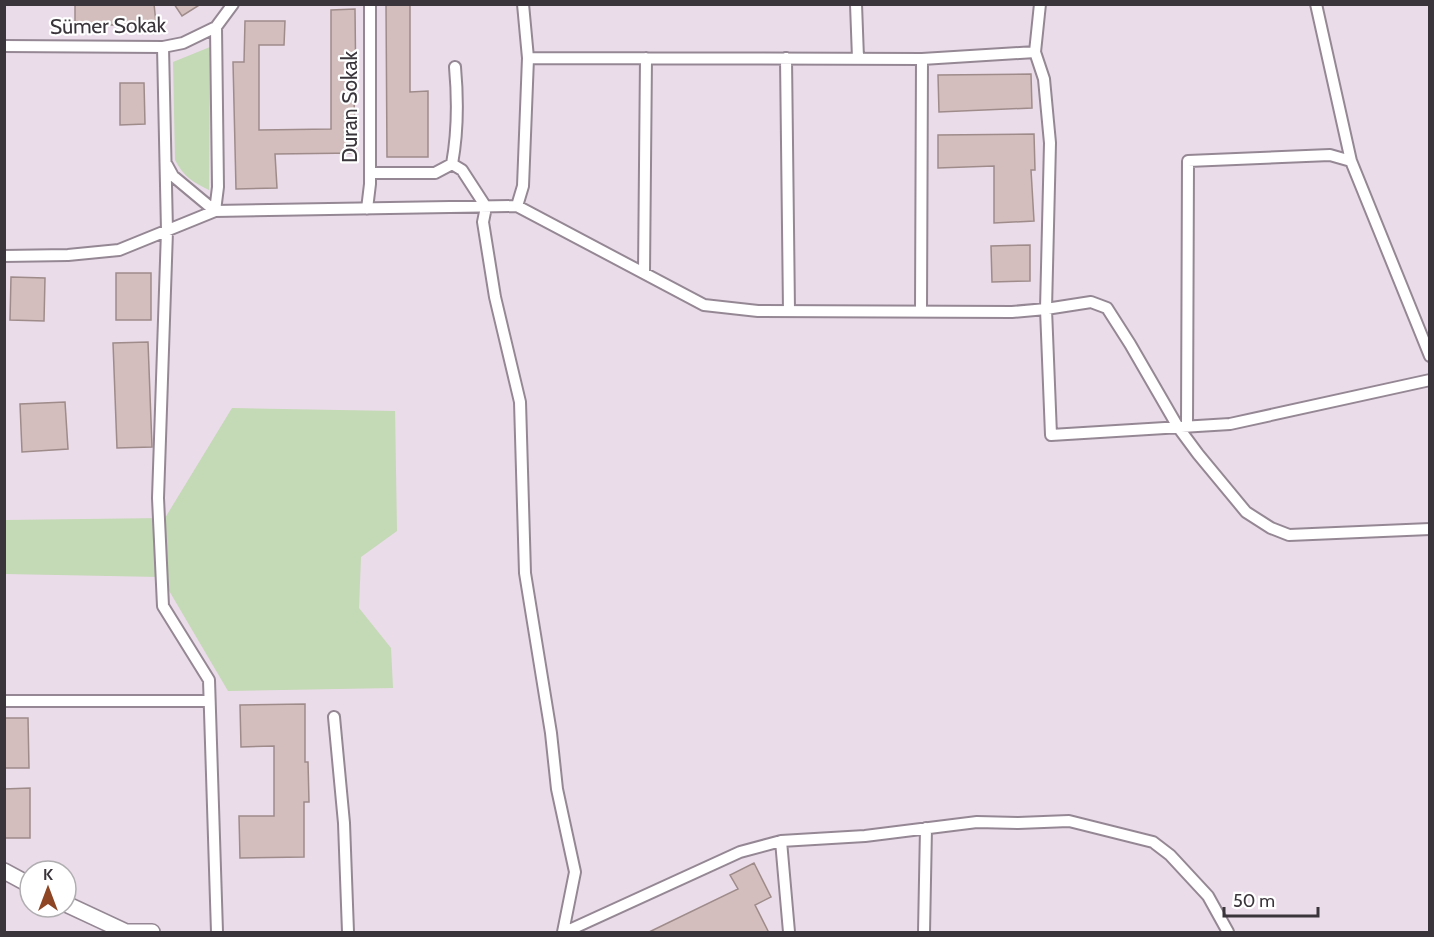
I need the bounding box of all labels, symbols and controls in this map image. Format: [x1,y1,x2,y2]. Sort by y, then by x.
street label: Sümer Sokak [50,12,167,39]
street label: Duran Sokak [337,51,362,163]
north arrow [18,859,78,919]
text: K [43,865,53,884]
scale bar [1224,880,1318,918]
text: 50 m [1233,890,1275,912]

